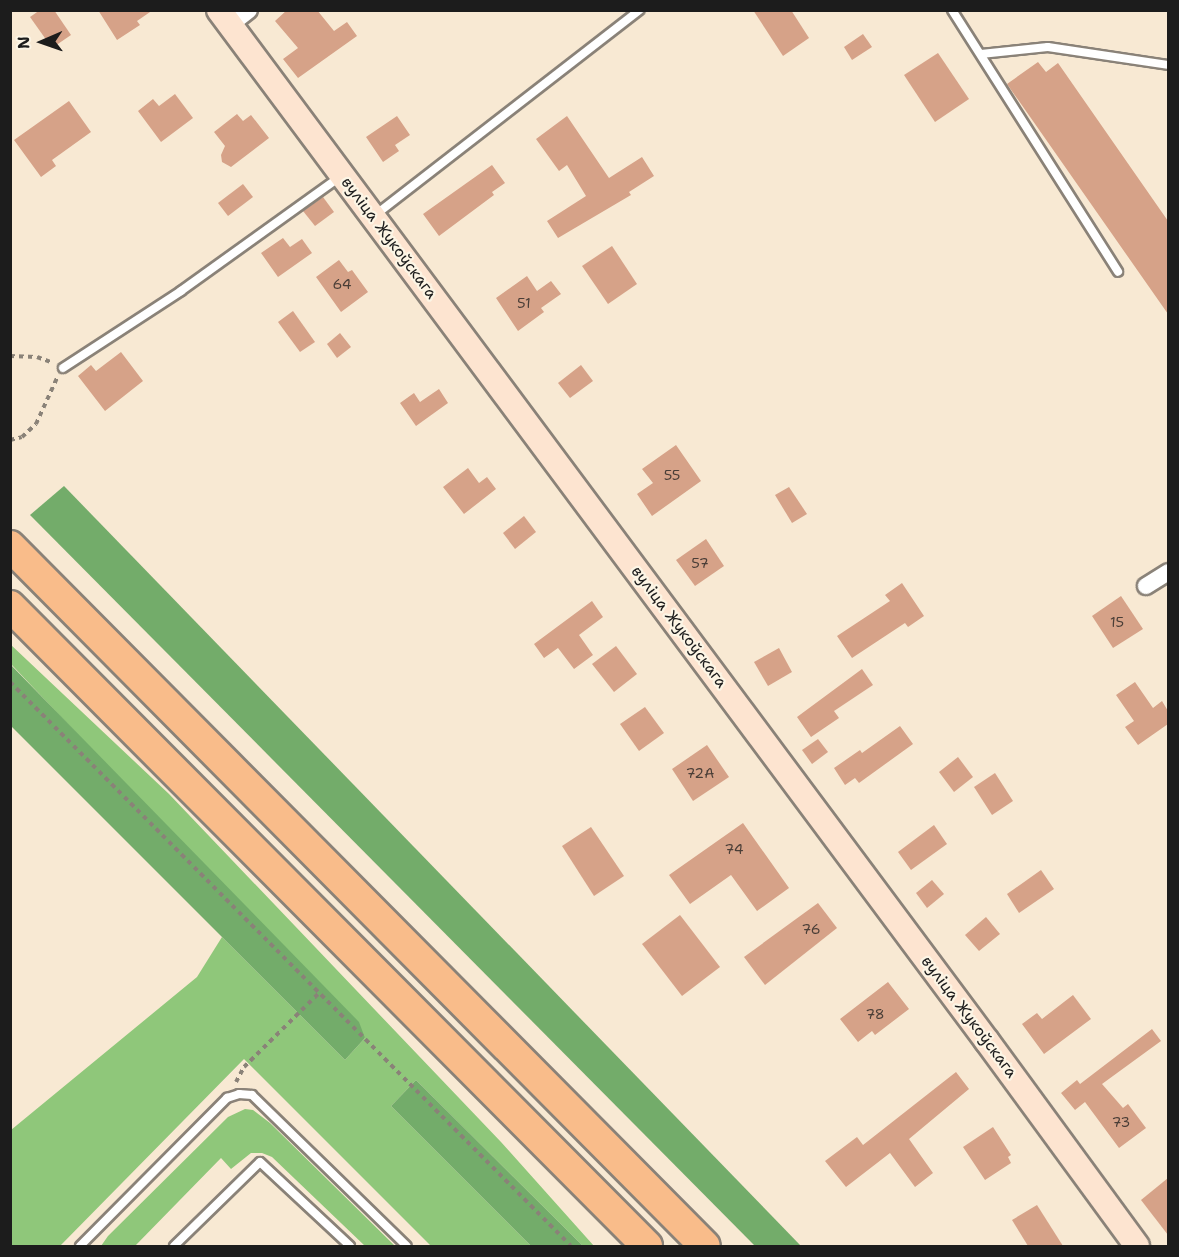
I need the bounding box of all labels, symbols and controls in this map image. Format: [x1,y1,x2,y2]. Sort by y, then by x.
north arrow [12,12,72,72]
text: N [13,36,34,49]
street label: вуліца Жукоўскага [337,173,441,303]
house number: 64 [332,276,352,292]
house number: 51 [517,295,531,311]
house number: 55 [664,467,680,483]
house number: 57 [691,555,709,571]
street label: вуліца Жукоўскага [627,562,731,692]
house number: 15 [1110,614,1124,630]
house number: 72А [686,765,714,781]
house number: 74 [725,841,743,857]
house number: 76 [801,921,821,937]
street label: вуліца Жукоўскага [917,952,1021,1082]
house number: 78 [865,1006,885,1022]
house number: 73 [1112,1114,1130,1130]

